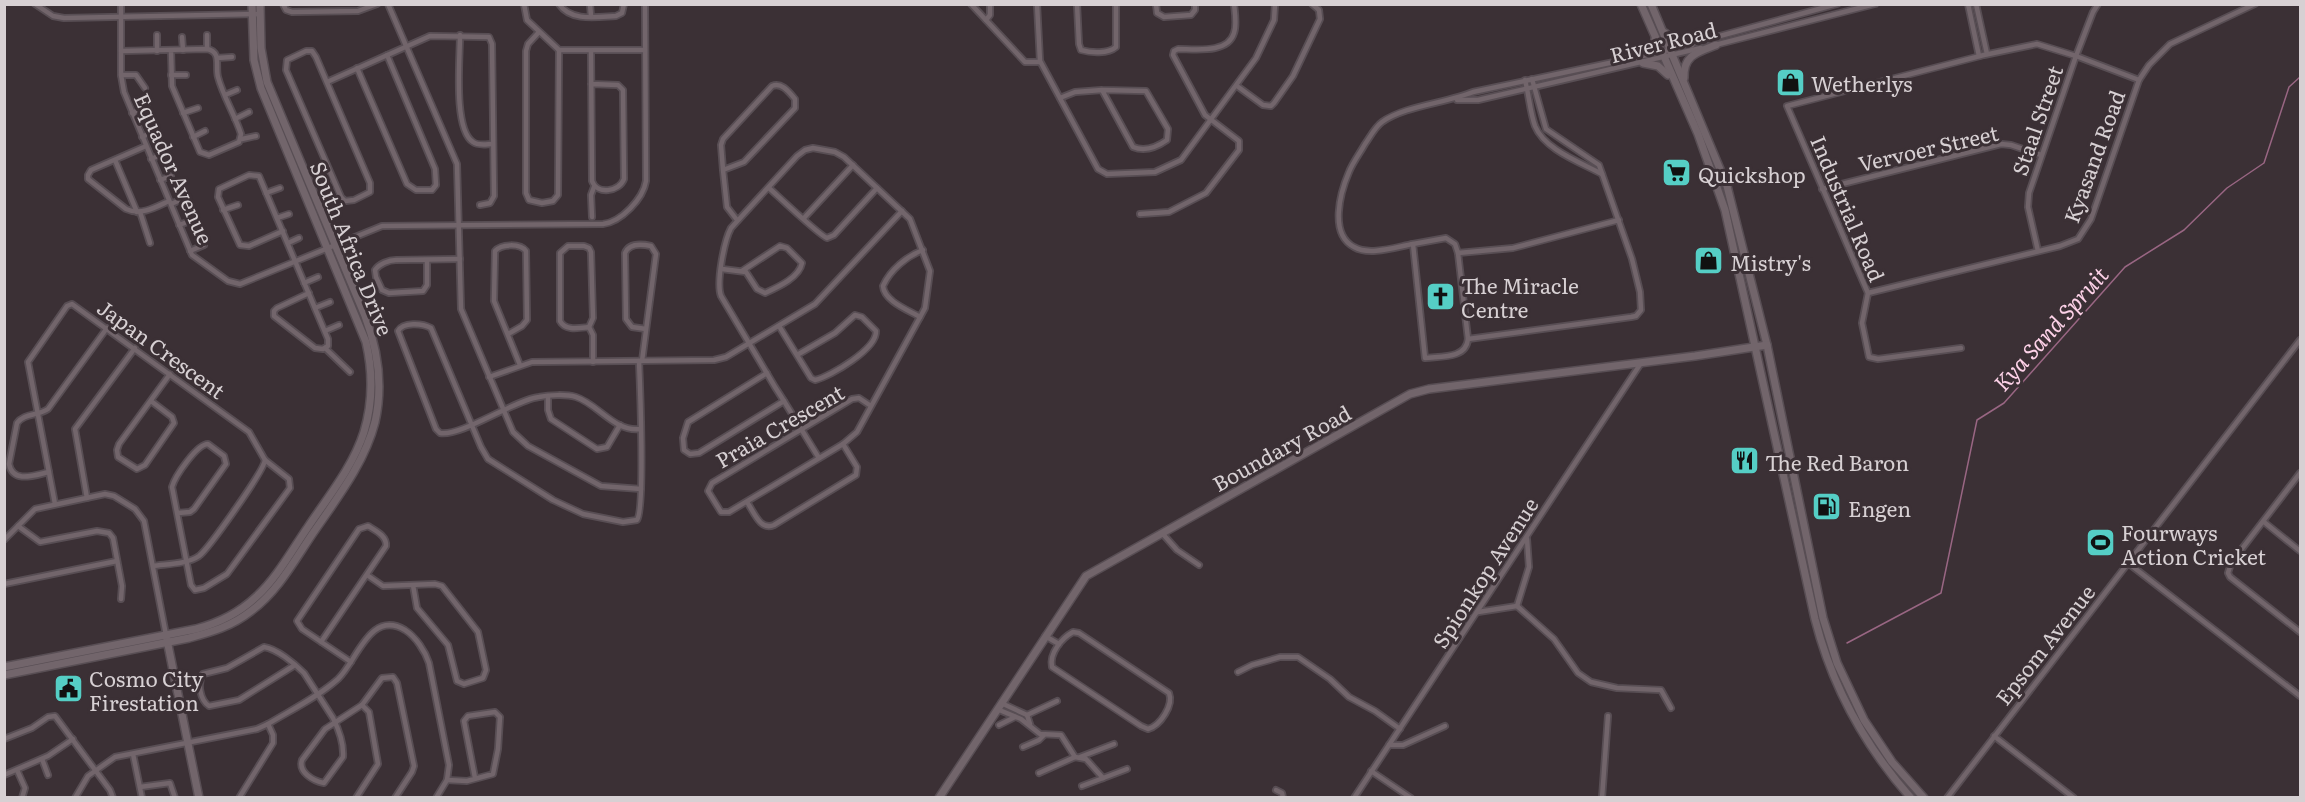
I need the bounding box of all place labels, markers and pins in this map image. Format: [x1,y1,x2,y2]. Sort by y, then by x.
shop icon: Wetherlys [1774,66,1806,98]
place label: Wetherlys [1811,67,1913,98]
supermarket icon: Quickshop [1661,157,1693,189]
place label: Quickshop [1698,158,1806,189]
shop icon: Mistry's [1693,245,1725,277]
place label: Mistry's [1730,246,1811,277]
place label: The Miracle Centre [1461,269,1579,324]
church icon: The Miracle Centre [1424,280,1456,312]
restaurant icon: The Red Baron [1728,445,1760,477]
place label: The Red Baron [1765,446,1909,477]
fuel station icon: Engen [1811,491,1843,523]
place label: Engen [1848,492,1911,523]
place label: Fourways Action Cricket [2121,516,2267,571]
sports icon: Fourways Action Cricket [2084,527,2116,559]
place label: Cosmo City Firestation [89,662,204,717]
public building icon: Cosmo City Firestation [52,673,84,705]

